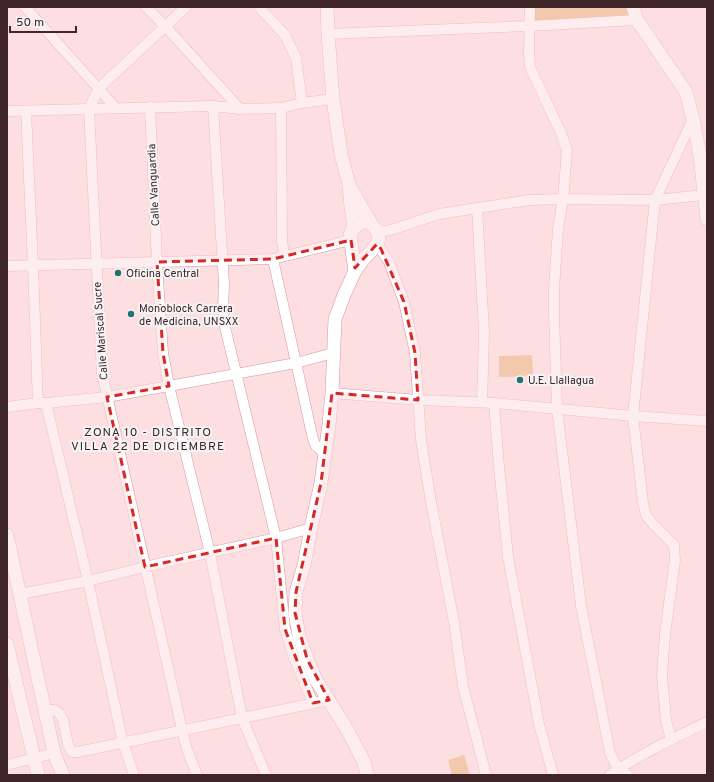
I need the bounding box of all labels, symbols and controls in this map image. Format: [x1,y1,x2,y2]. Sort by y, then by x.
scale bar [10,8,76,34]
text: 50 m [16,15,44,31]
street label: Calle Vanguardia [145,143,163,227]
place label: Oficina Central [126,267,199,281]
marker: Oficina Central [113,268,123,278]
street label: Calle Mariscal Sucre [91,281,111,381]
place label: Monoblock Carrera de Medicina, UNSXX [139,302,239,329]
marker: Monoblock Carrera de Medicina, UNSXX [126,309,136,319]
place label: U.E. Llallagua [528,374,594,388]
marker: U.E. Llallagua [515,375,525,385]
district label: ZONA 10 - DISTRITO VILLA 22 DE DICIEMBRE [71,425,225,455]

